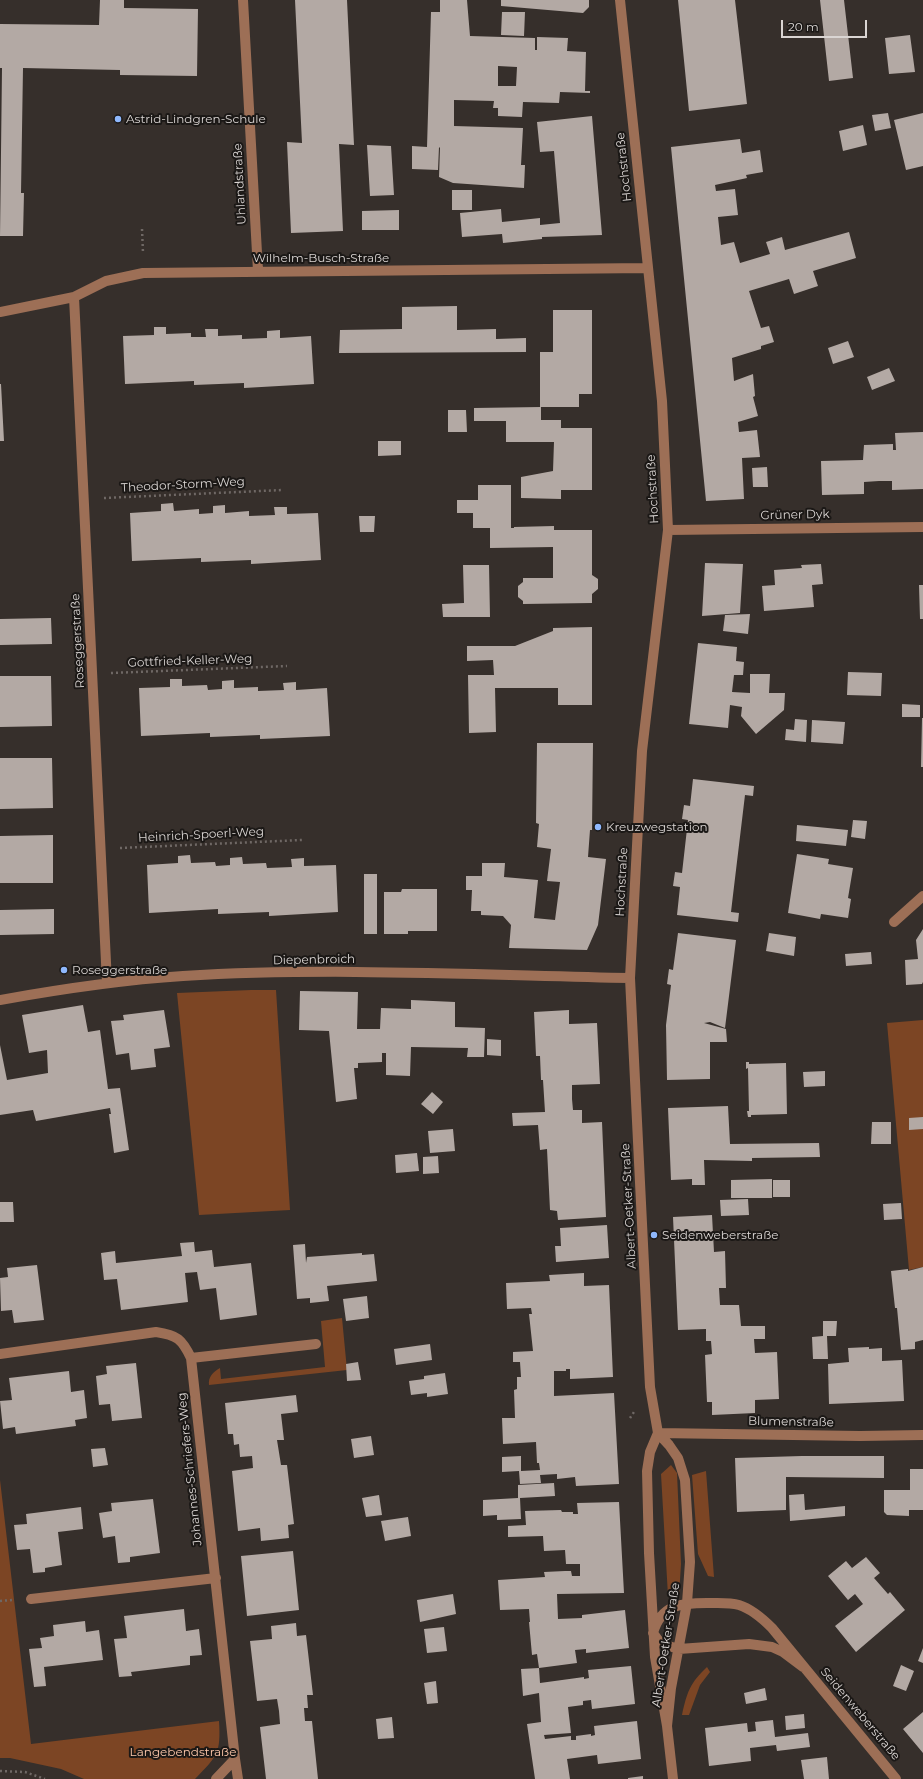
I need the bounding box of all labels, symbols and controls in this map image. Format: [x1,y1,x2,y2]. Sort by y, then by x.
scale bar [783,12,869,38]
text: 20 m [788,19,819,34]
place label: Astrid-Lindgren-Schule [126,112,266,126]
marker: Astrid-Lindgren-Schule [113,114,123,124]
street label: Hochstraße [613,132,635,202]
street label: Uhlandstraße [231,143,249,225]
street label: Wilhelm-Busch-Straße [253,251,389,265]
street label: Hochstraße [644,454,662,524]
street label: Theodor-Storm-Weg [121,475,245,495]
street label: Grüner Dyk [760,507,830,523]
street label: Roseggerstraße [68,593,88,689]
street label: Gottfried-Keller-Weg [127,652,253,670]
place label: Kreuzwegstation [606,820,708,834]
marker: Kreuzwegstation [593,822,603,832]
street label: Heinrich-Spoerl-Weg [138,825,264,845]
street label: Hochstraße [613,847,631,917]
street label: Diepenbroich [273,952,355,968]
place label: Roseggerstraße [72,963,167,977]
marker: Roseggerstraße [59,965,69,975]
street label: Albert-Oetker-Straße [619,1143,639,1269]
place label: Seidenweberstraße [662,1228,778,1242]
marker: Seidenweberstraße [649,1230,659,1240]
street label: Johannes-Schriefers-Weg [175,1392,205,1546]
street label: Blumenstraße [748,1414,834,1430]
street label: Albert-Oetker-Straße [649,1582,683,1708]
street label: Seidenweberstraße [817,1665,903,1763]
park label: Langebendstraße [130,1745,236,1759]

